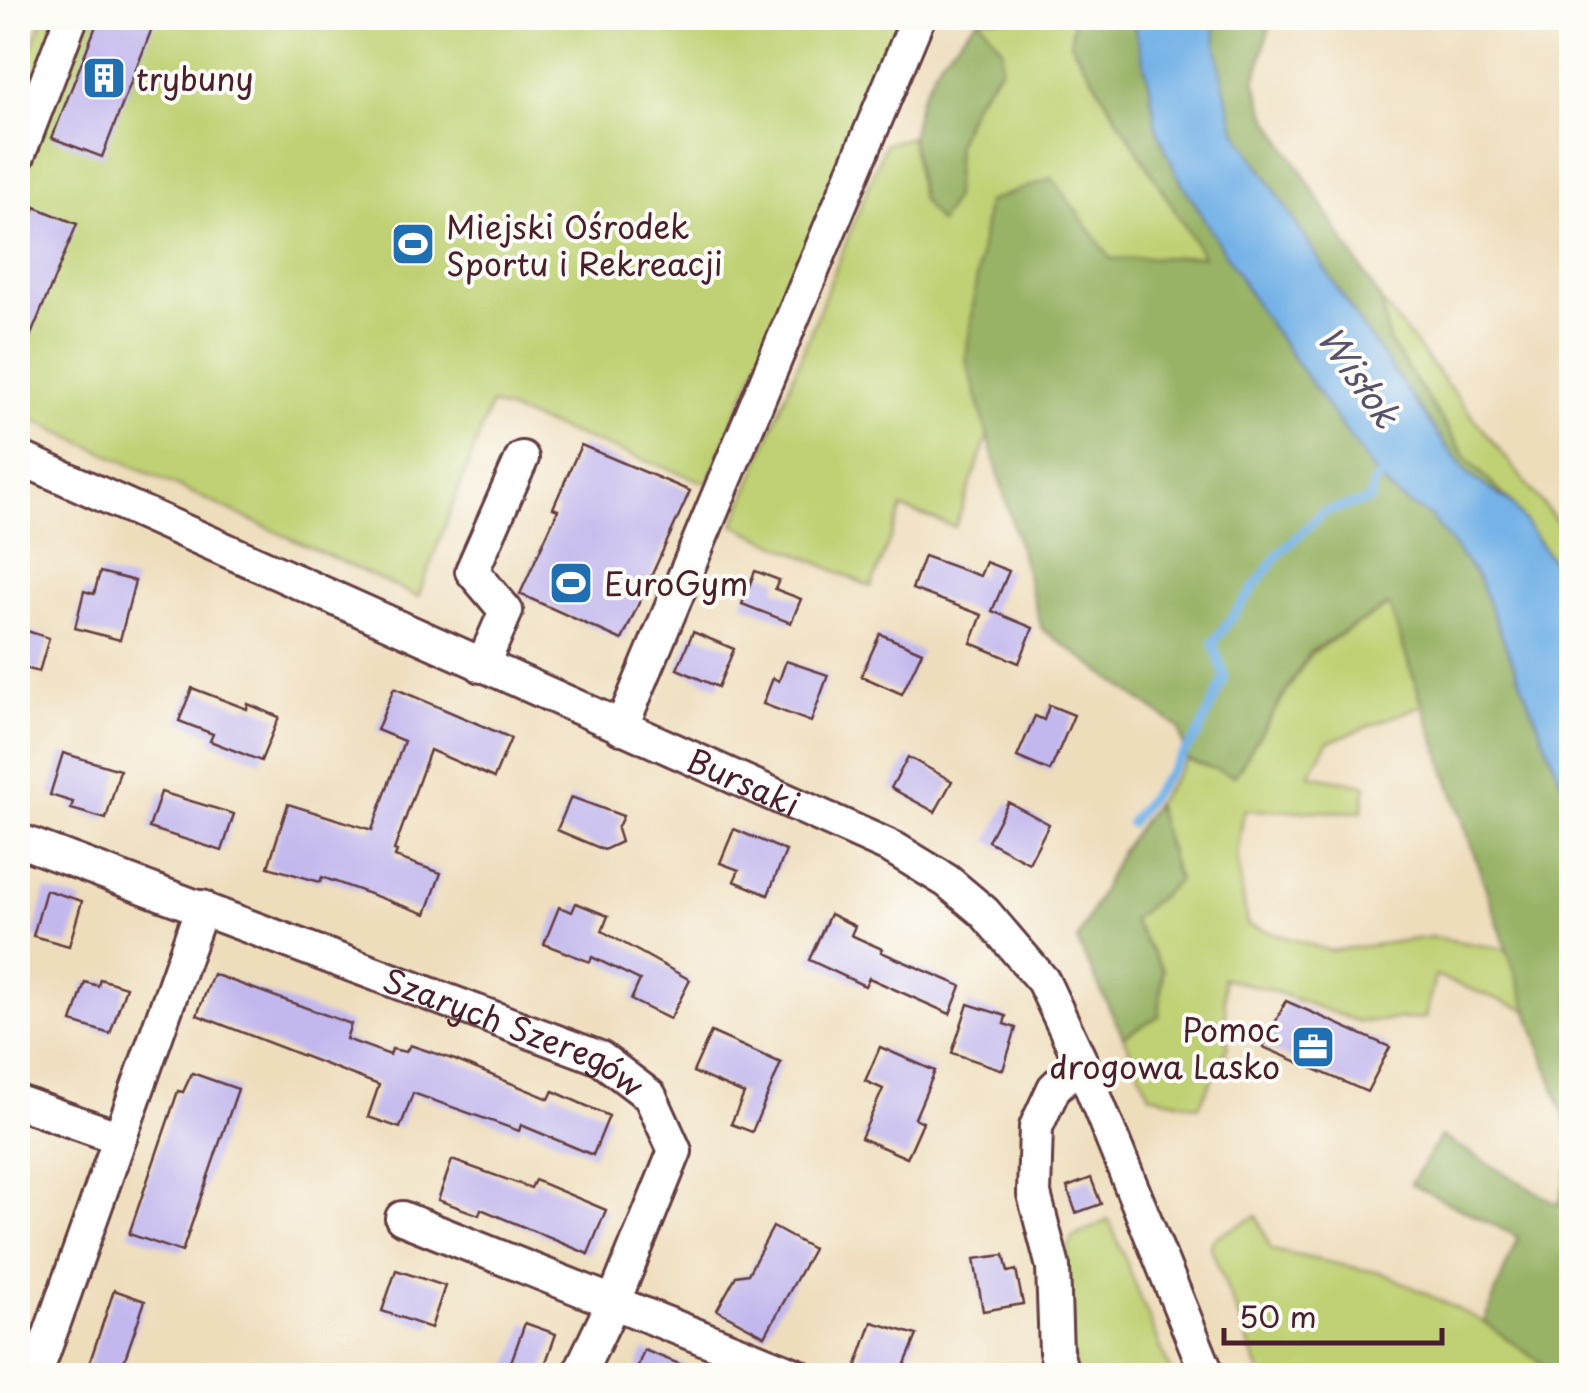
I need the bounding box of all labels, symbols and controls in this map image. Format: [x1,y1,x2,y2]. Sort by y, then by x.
place label: trybuny [136,54,254,102]
building icon: trybuny [81,55,127,101]
place label: Miejski Ośrodek Sportu i Rekreacji [446,202,723,287]
sports icon: Miejski Ośrodek Sportu i Rekreacji [390,221,436,267]
water label: Wisłok [1306,314,1415,439]
place label: EuroGym [604,559,748,607]
sports icon: EuroGym [548,560,594,606]
street label: Bursaki [680,735,808,827]
street label: Szarych Szeregów [377,955,655,1108]
place label: Pomoc drogowa Lasko [1049,1005,1280,1090]
office icon: Pomoc drogowa Lasko [1290,1024,1336,1070]
scale bar [1224,1283,1442,1345]
text: 50 m [1239,1293,1317,1338]

